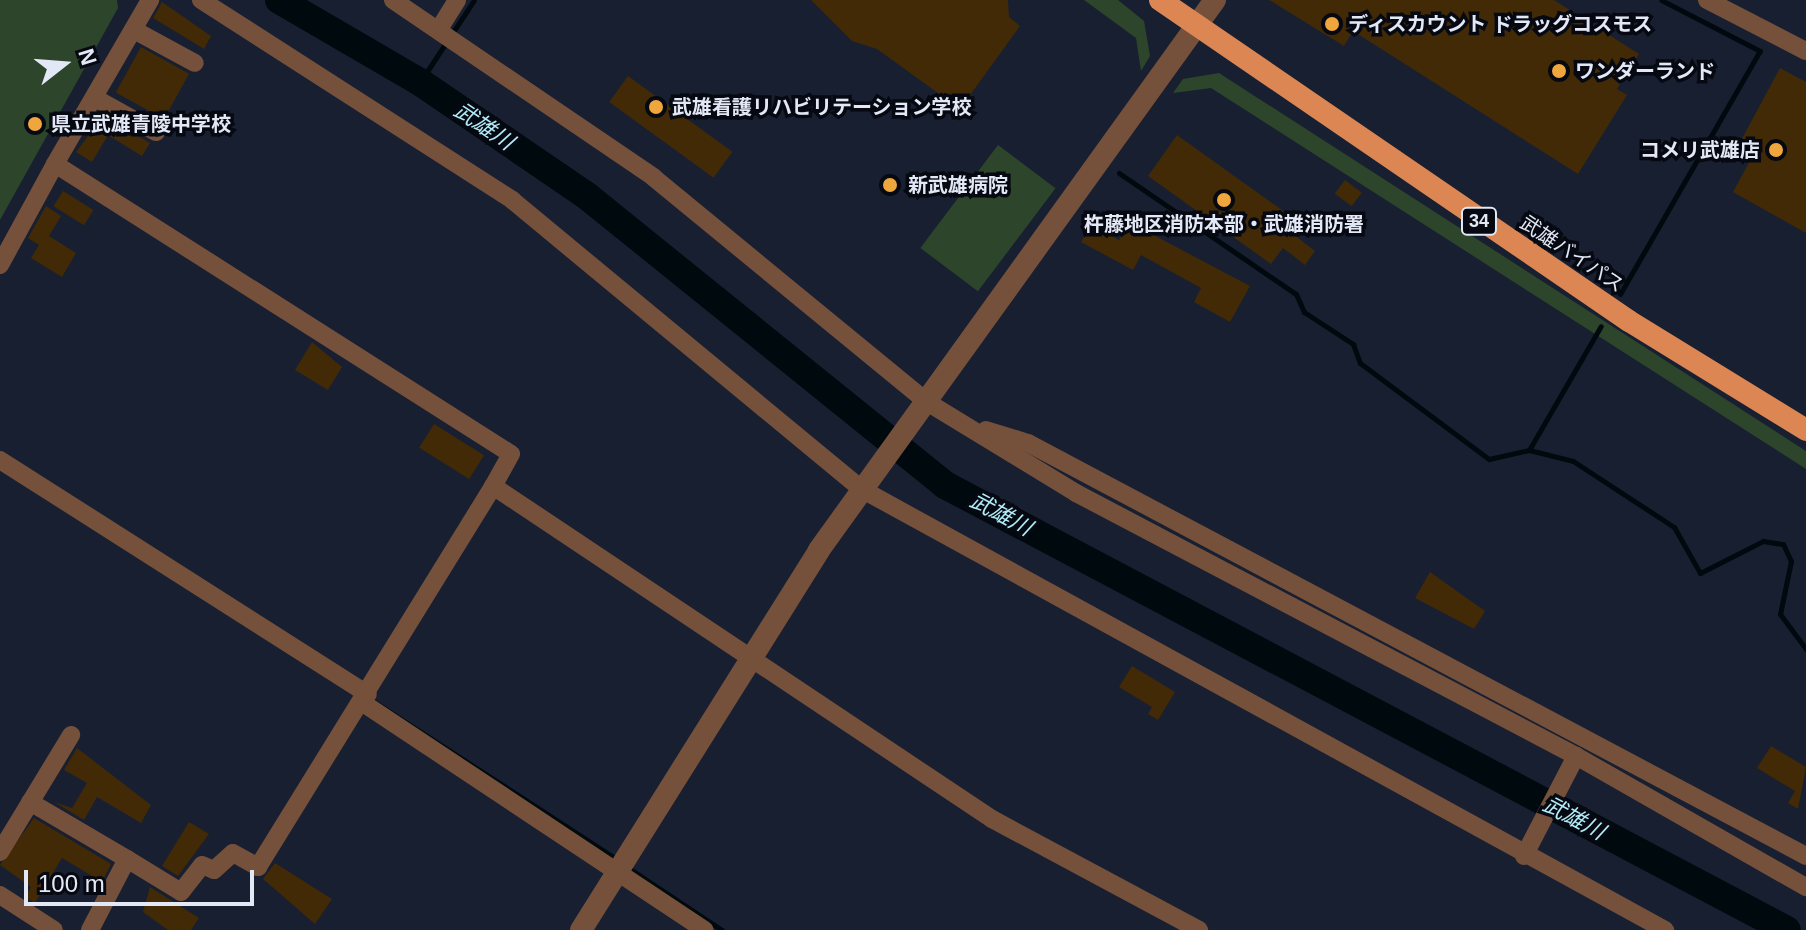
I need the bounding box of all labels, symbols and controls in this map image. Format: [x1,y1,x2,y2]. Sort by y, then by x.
place label: ディスカウント ドラッグコスモス [1348,12,1654,36]
marker: ディスカウント ドラッグコスモス [1323,15,1341,33]
north arrow [24,24,104,104]
text: N [73,46,102,68]
place label: ワンダーランド [1575,59,1715,83]
marker: ワンダーランド [1550,62,1568,80]
place label: 武雄看護リハビリテーション学校 [672,95,972,119]
water label: 武雄川 [449,97,519,155]
marker: 武雄看護リハビリテーション学校 [647,98,665,116]
place label: 県立武雄青陵中学校 [51,112,231,136]
marker: 県立武雄青陵中学校 [26,115,44,133]
place label: コメリ武雄店 [1640,138,1760,162]
marker: コメリ武雄店 [1767,141,1785,159]
place label: 新武雄病院 [908,173,1008,197]
marker: 新武雄病院 [879,174,901,196]
marker: 杵藤地区消防本部・武雄消防署 [1215,191,1233,209]
road number: 34 [1459,207,1499,235]
street label: 武雄バイパス [1516,211,1628,297]
place label: 杵藤地区消防本部・武雄消防署 [1084,212,1364,236]
water label: 武雄川 [966,487,1036,541]
water label: 武雄川 [1539,791,1609,845]
scale bar [28,854,258,904]
text: 100 m [38,870,105,897]

